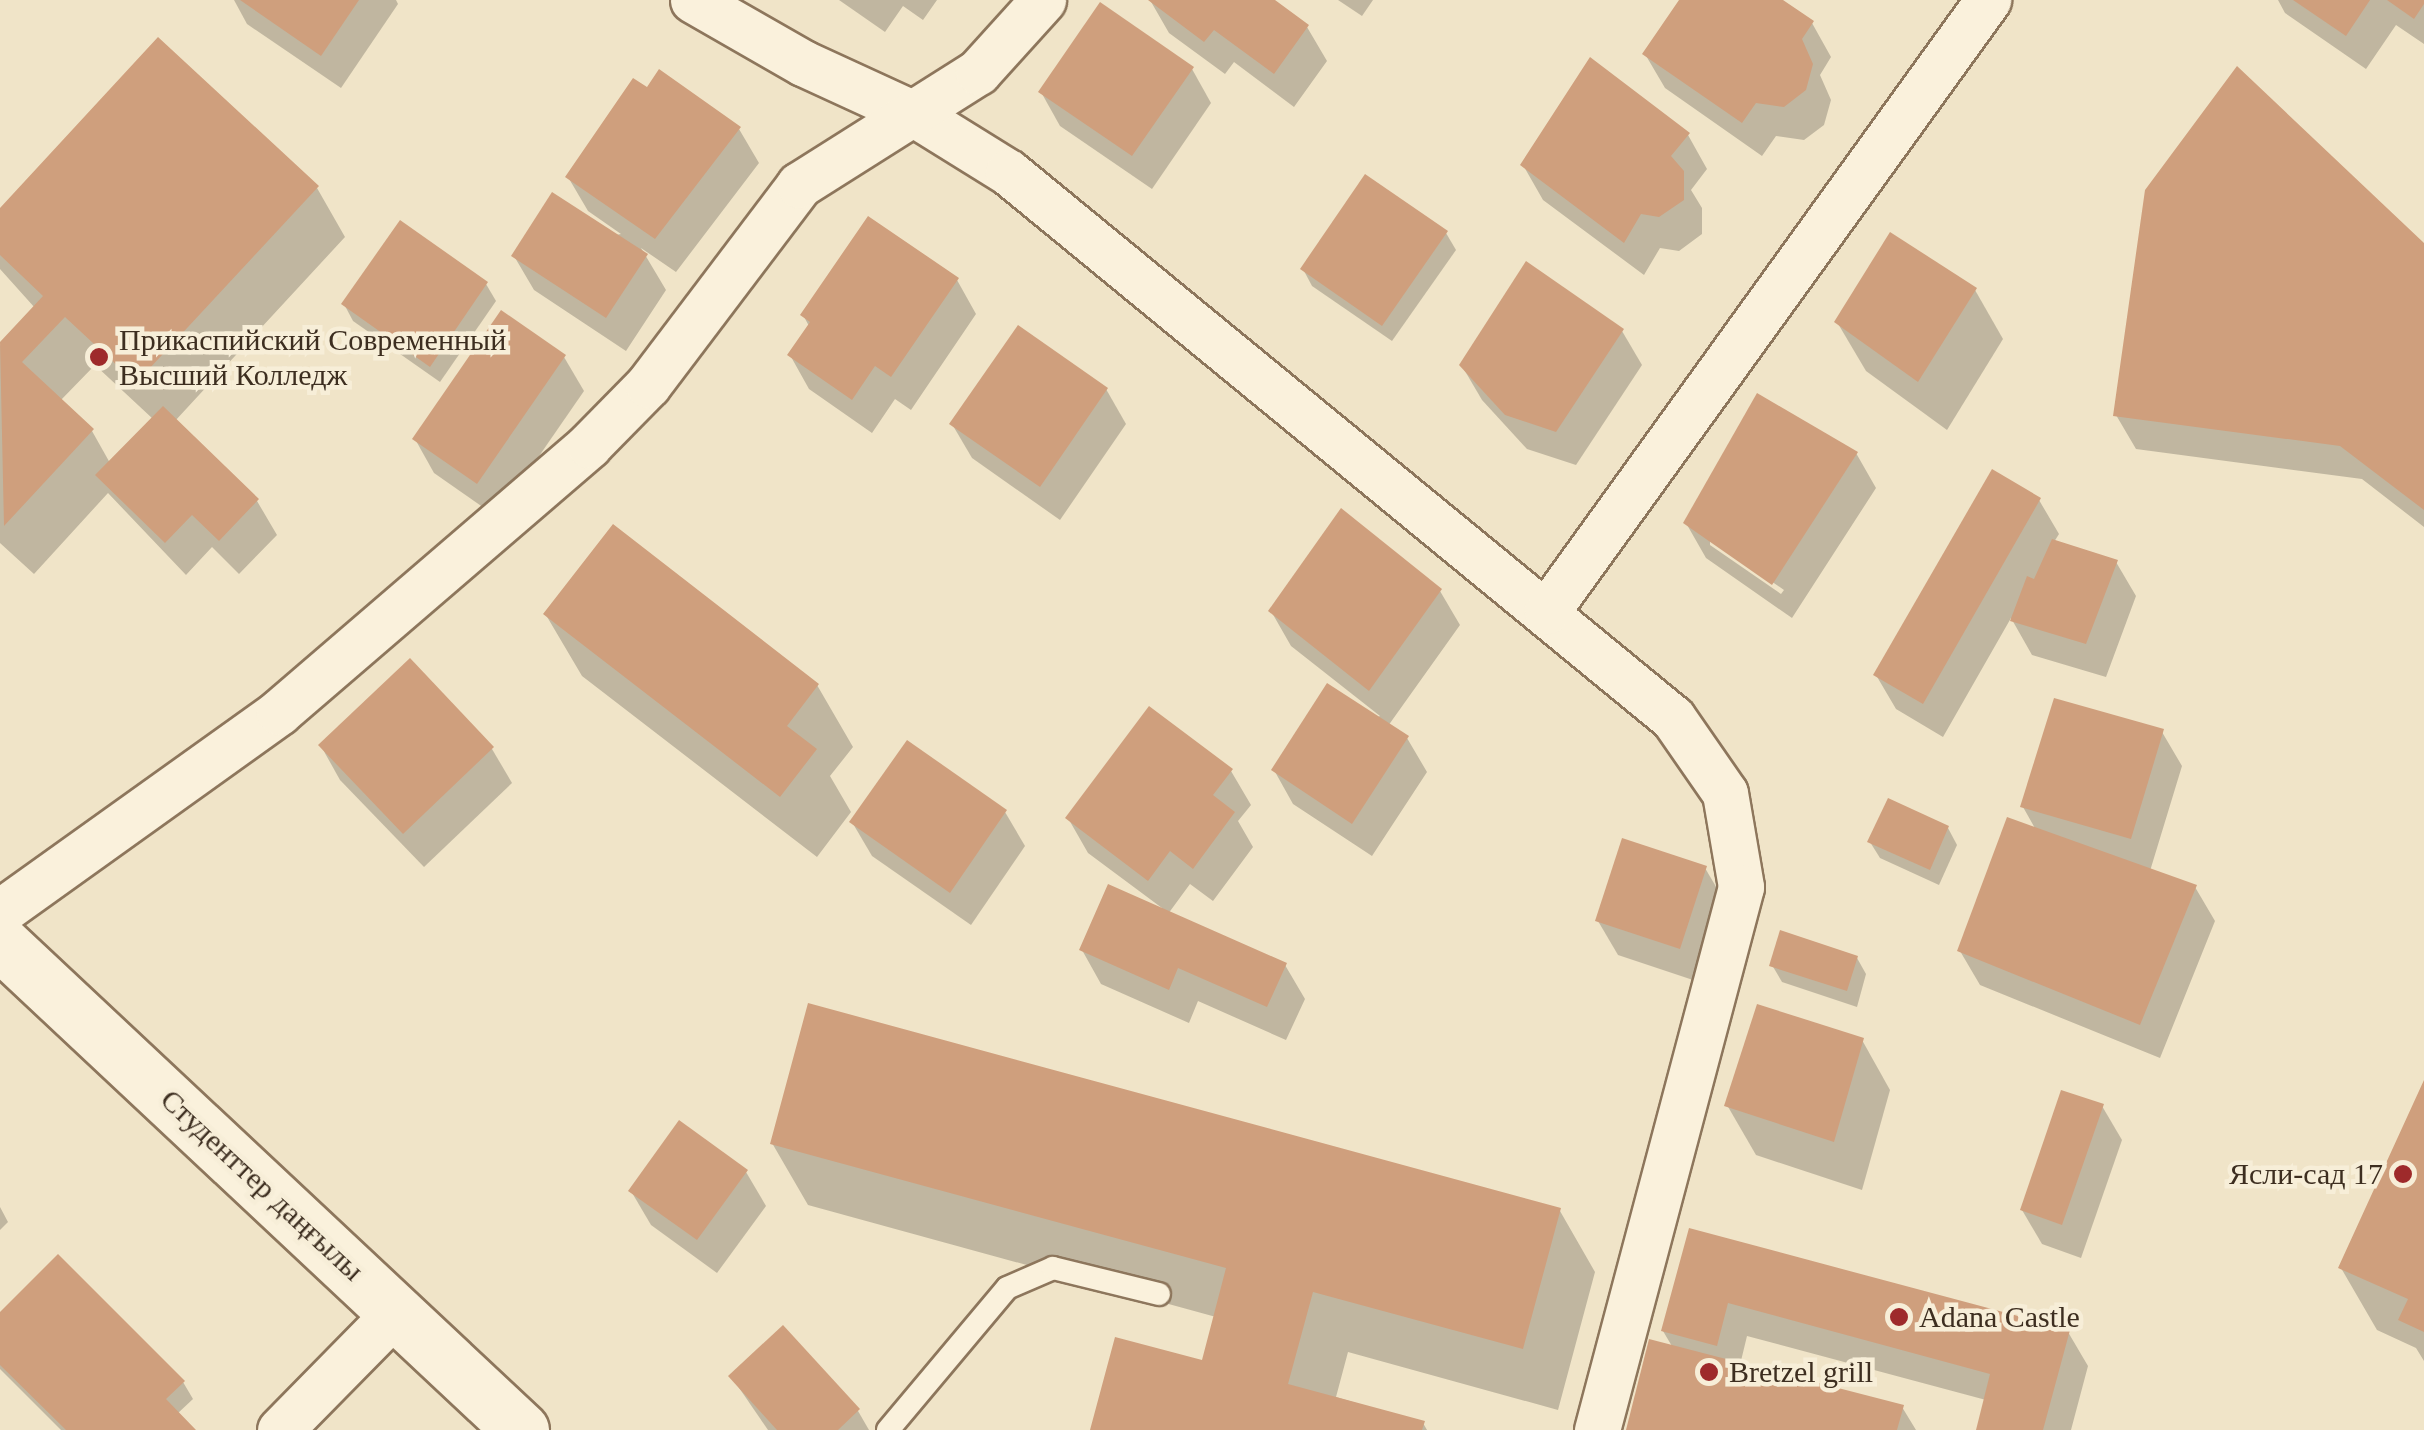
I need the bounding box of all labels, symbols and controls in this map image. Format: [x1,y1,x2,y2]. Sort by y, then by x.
place label: Прикаспийский Современный Высший Колледж [119,322,506,392]
marker: Прикаспийский Современный Высший Колледж [88,346,110,368]
street label: Студенттер даңғылы [153,1082,371,1288]
place label: Ясли-сад 17 [2229,1156,2383,1192]
marker: Ясли-сад 17 [2392,1163,2414,1185]
place label: Adana Сastle [1919,1299,2080,1335]
marker: Adana Сastle [1888,1306,1910,1328]
place label: Bretzel grill [1729,1354,1873,1390]
marker: Bretzel grill [1698,1361,1720,1383]

